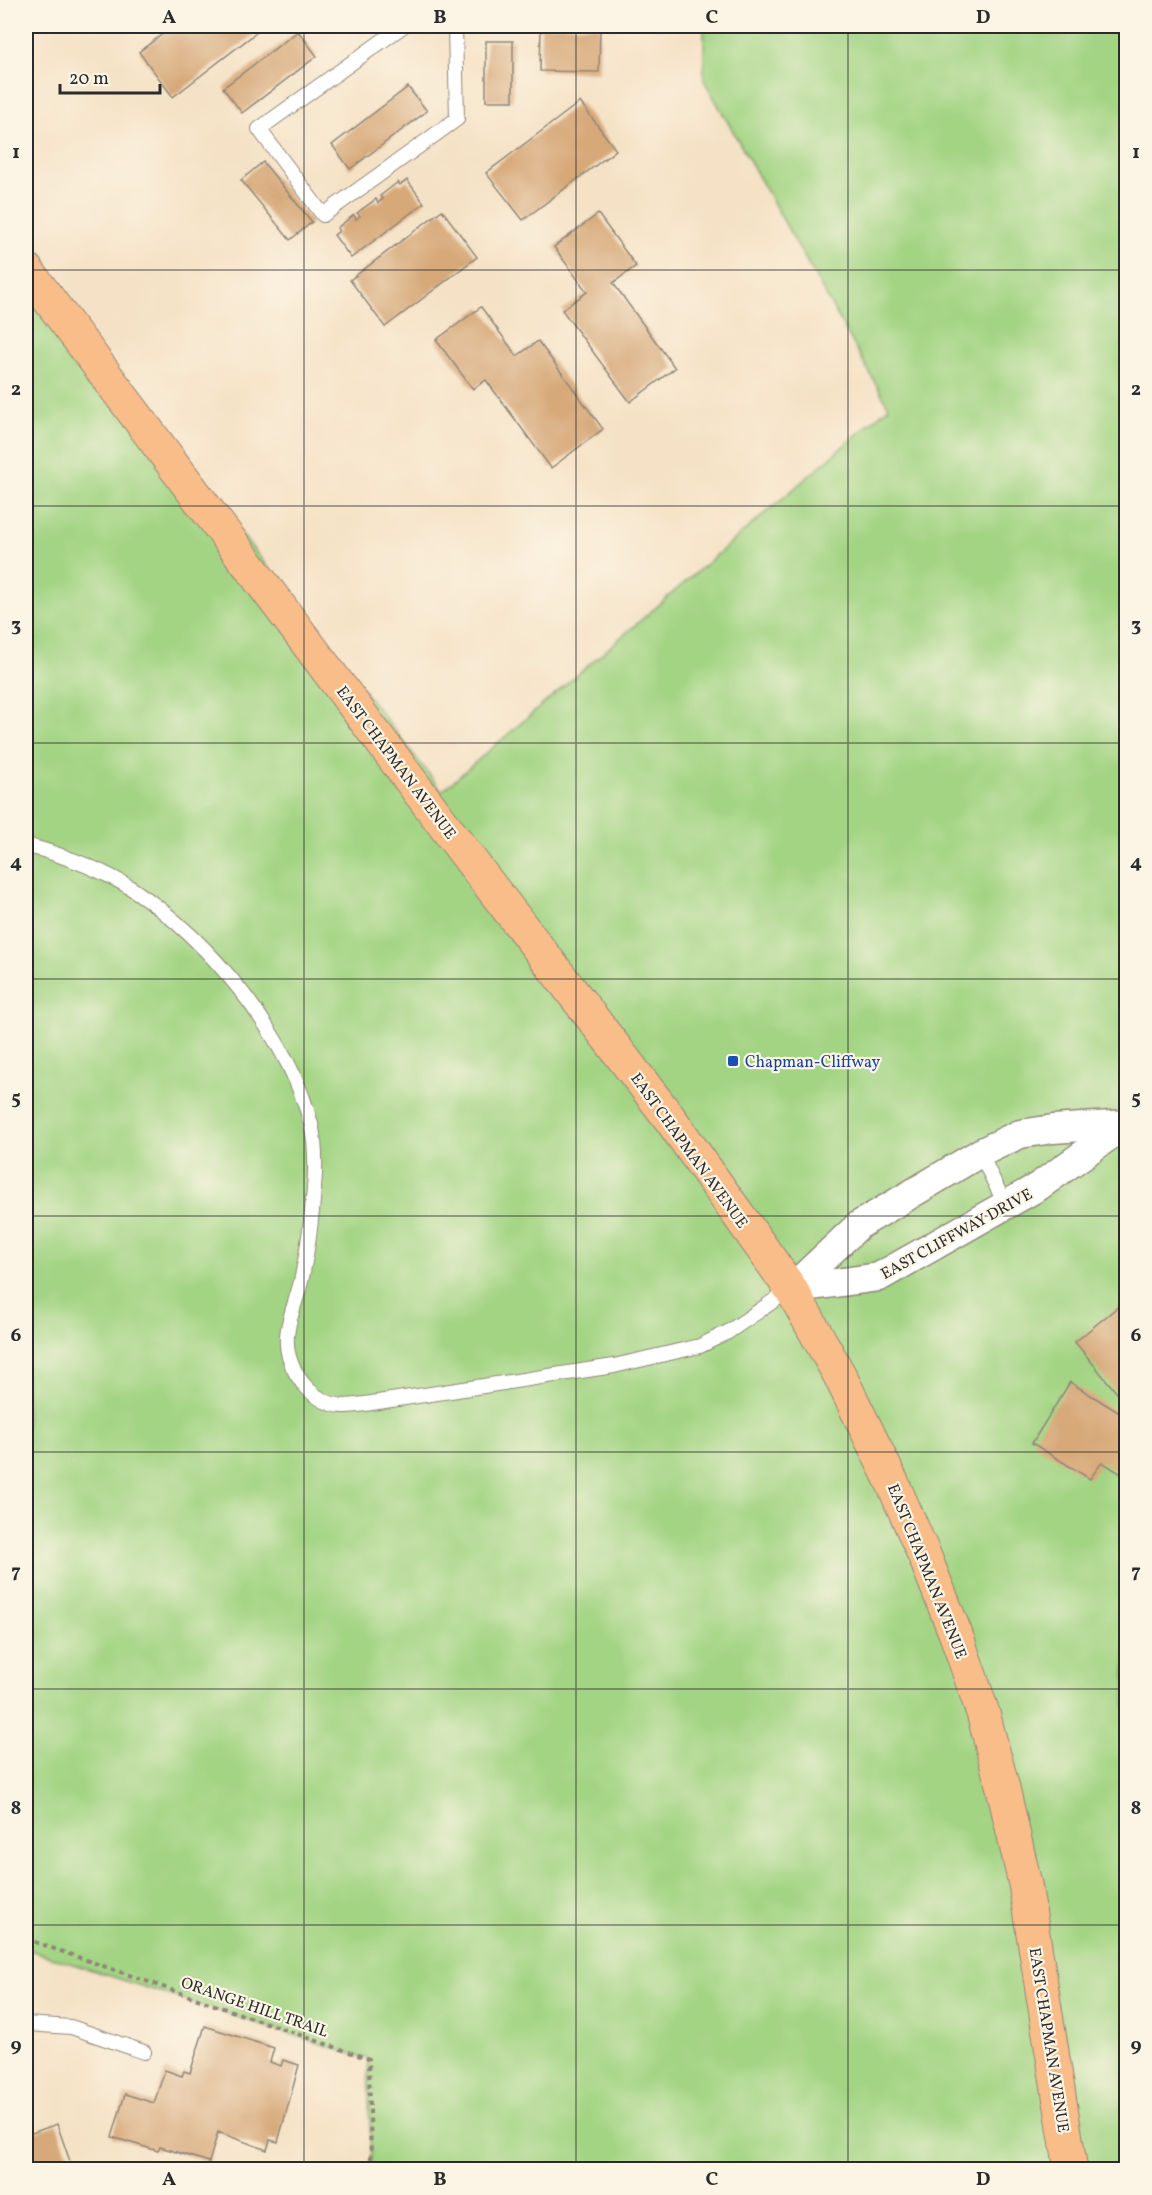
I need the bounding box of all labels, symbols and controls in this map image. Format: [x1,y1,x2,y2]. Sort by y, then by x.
text: A [162,4,176,32]
text: B [433,4,447,32]
text: C [706,4,719,32]
text: D [976,4,990,32]
scale bar [60,57,160,95]
text: 20 m [69,67,109,92]
text: 1 [12,139,20,167]
text: 1 [1132,139,1140,167]
text: 2 [11,376,21,404]
text: 2 [1131,376,1141,404]
text: 3 [11,612,21,640]
text: 3 [1131,612,1141,640]
street label: EAST CHAPMAN AVENUE [330,682,460,845]
text: 4 [10,849,22,877]
text: 4 [1130,849,1142,877]
place label: Chapman-Cliffway [745,1052,880,1074]
marker: Chapman-Cliffway [726,1054,740,1068]
street label: EAST CHAPMAN AVENUE [625,1069,752,1233]
text: 5 [11,1085,21,1113]
text: 5 [1131,1085,1141,1113]
street label: EAST CLIFFWAY DRIVE [877,1184,1037,1286]
text: 6 [11,1322,22,1350]
text: 6 [1131,1322,1142,1350]
street label: EAST CHAPMAN AVENUE [881,1481,971,1663]
text: 7 [11,1558,21,1586]
text: 7 [1131,1558,1141,1586]
text: 8 [11,1795,21,1823]
text: 8 [1131,1795,1141,1823]
street label: EAST CHAPMAN AVENUE [1023,1946,1074,2134]
street label: ORANGE HILL TRAIL [178,1972,331,2043]
text: 9 [10,2032,22,2060]
text: 9 [1130,2032,1142,2060]
text: A [162,2166,176,2194]
text: B [433,2166,447,2194]
text: C [706,2166,719,2194]
text: D [976,2166,990,2194]

